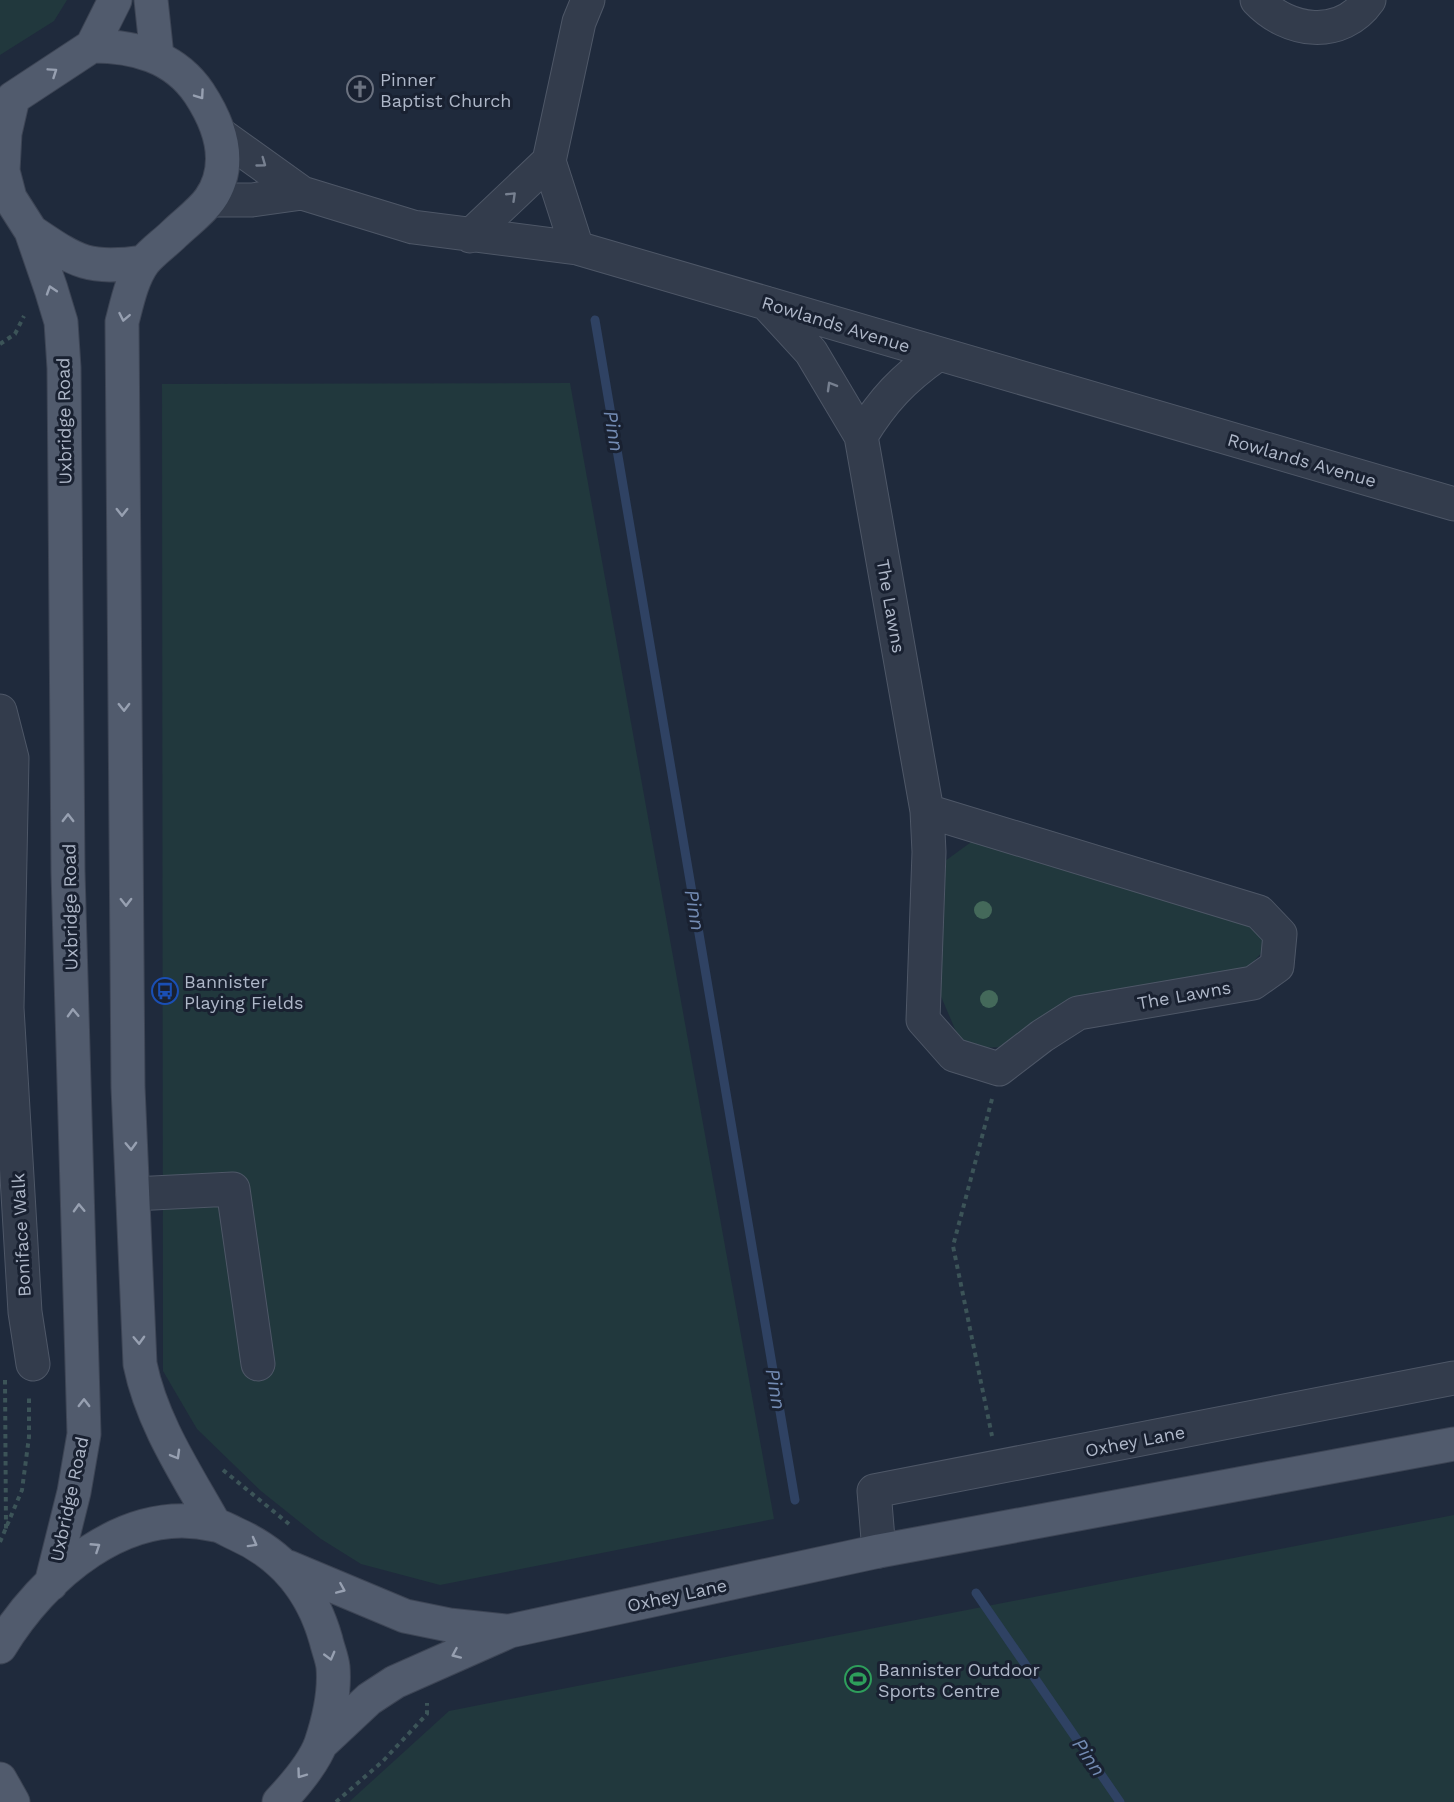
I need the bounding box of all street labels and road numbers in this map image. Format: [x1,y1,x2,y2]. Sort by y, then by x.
street label: Rowlands Avenue [759,291,913,357]
street label: Uxbridge Road [52,357,76,485]
street label: Rowlands Avenue [1225,429,1379,491]
street label: The Lawns [872,558,910,654]
street label: Uxbridge Road [58,843,82,971]
street label: The Lawns [1136,976,1232,1014]
street label: Boniface Walk [7,1173,35,1297]
street label: Oxhey Lane [1083,1421,1187,1461]
street label: Uxbridge Road [46,1435,92,1563]
street label: Oxhey Lane [625,1574,729,1616]

